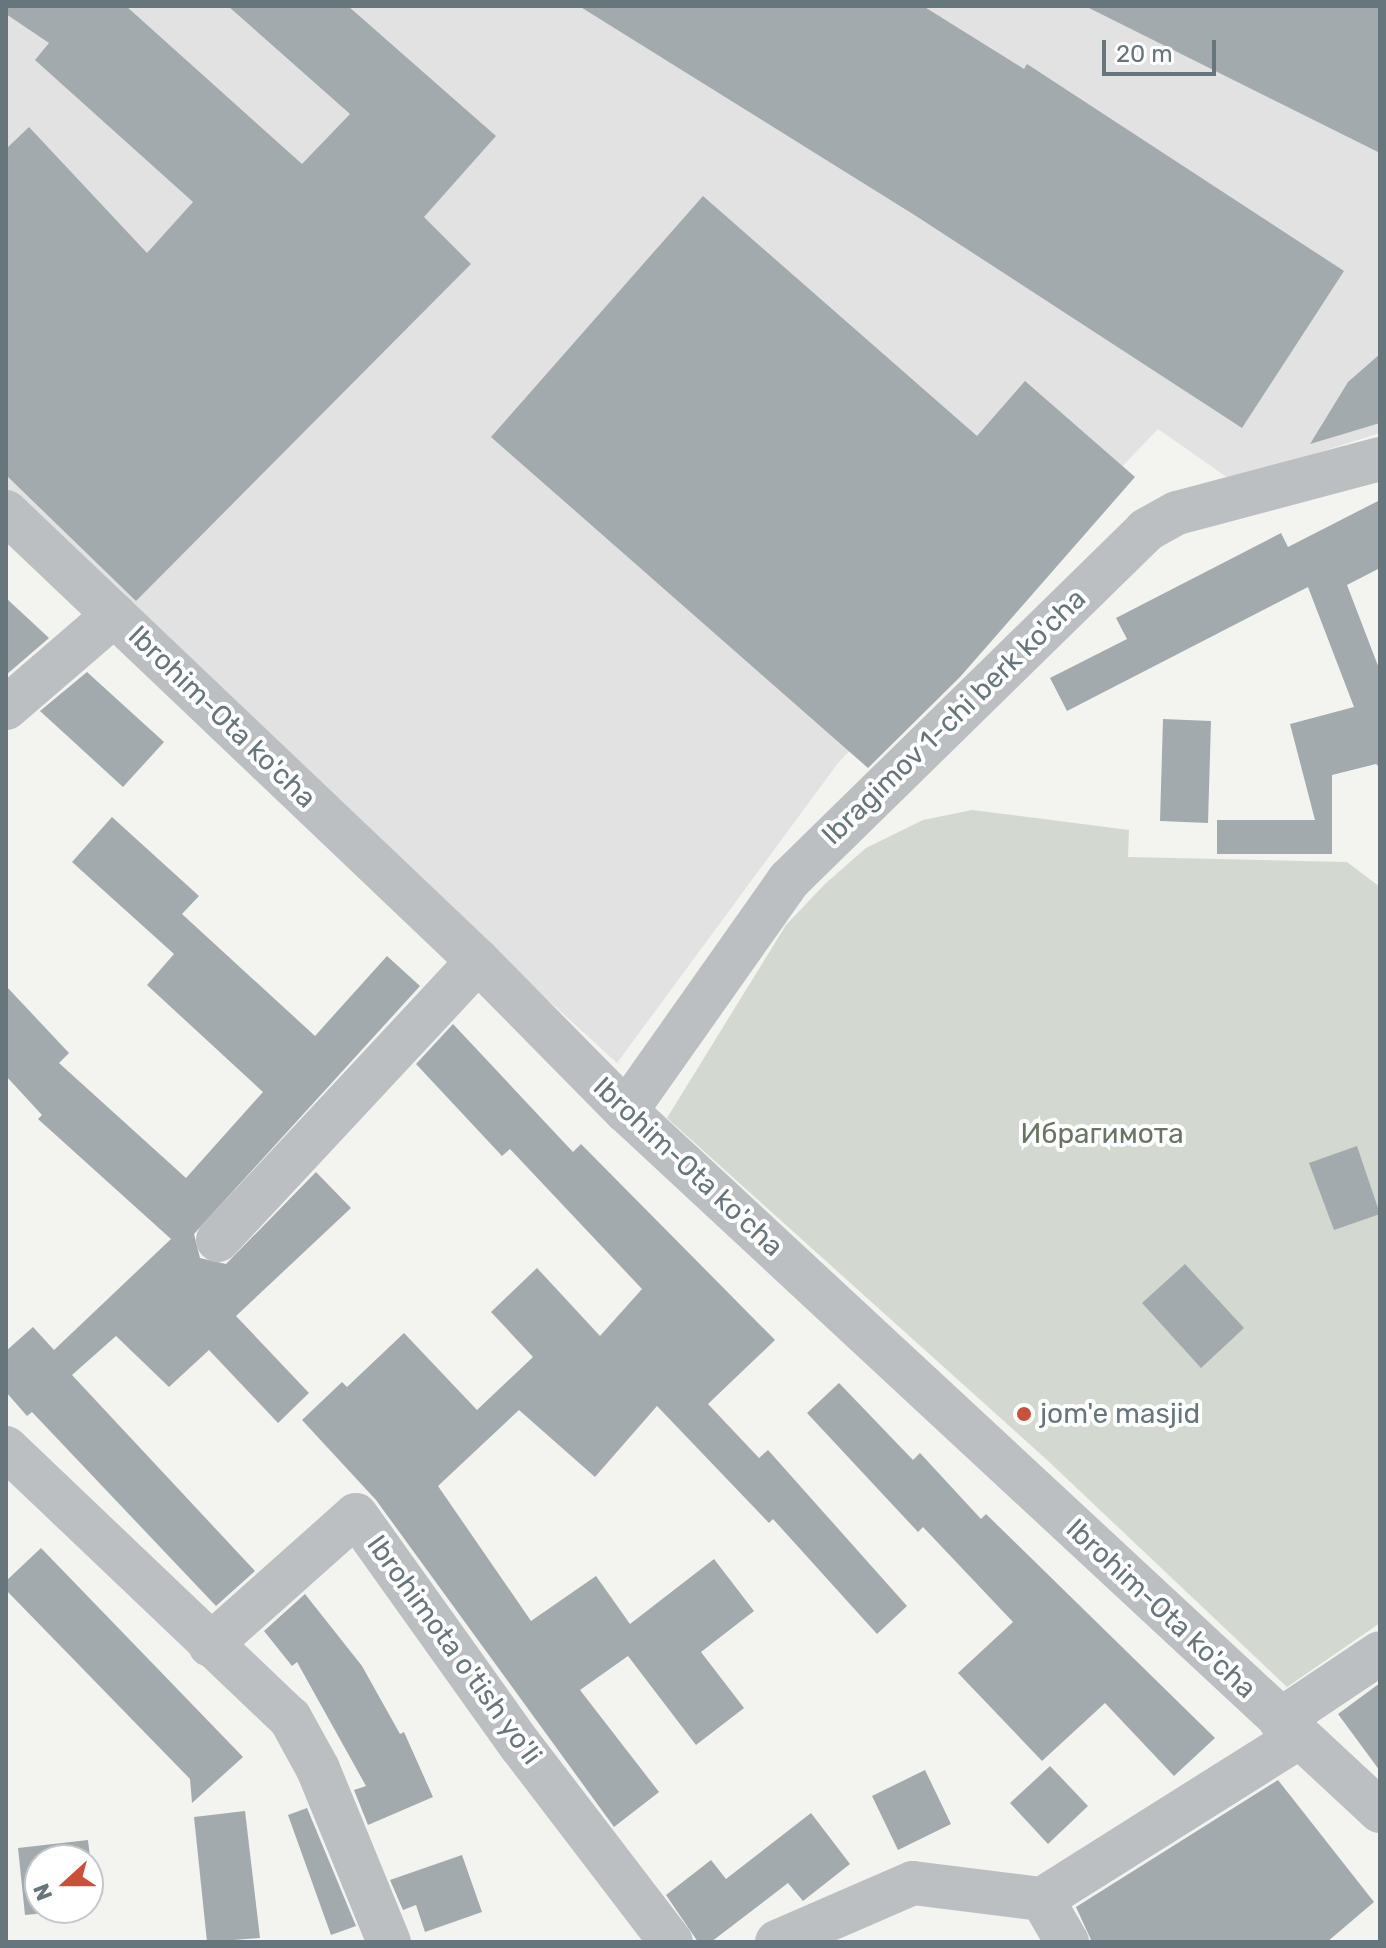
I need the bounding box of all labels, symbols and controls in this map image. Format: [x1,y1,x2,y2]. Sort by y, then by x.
scale bar [1106,24,1220,74]
text: 20 m [1116,40,1173,68]
street label: Ibragimov 1-chi berk ko'cha [815,582,1093,852]
street label: Ibrohim-Ota ko'cha [121,619,323,815]
street label: Ibrohim-Ota ko'cha [586,1070,790,1264]
park label: Ибрагимота [1020,1117,1184,1151]
place label: jom'e masjid [1040,1397,1200,1431]
marker: jom'e masjid [1015,1405,1033,1423]
street label: Ibrohim-Ota ko'cha [1059,1512,1263,1706]
street label: Ibrohimota o'tish yo'li [359,1529,549,1771]
north arrow [24,1844,104,1924]
text: N [28,1880,58,1904]

